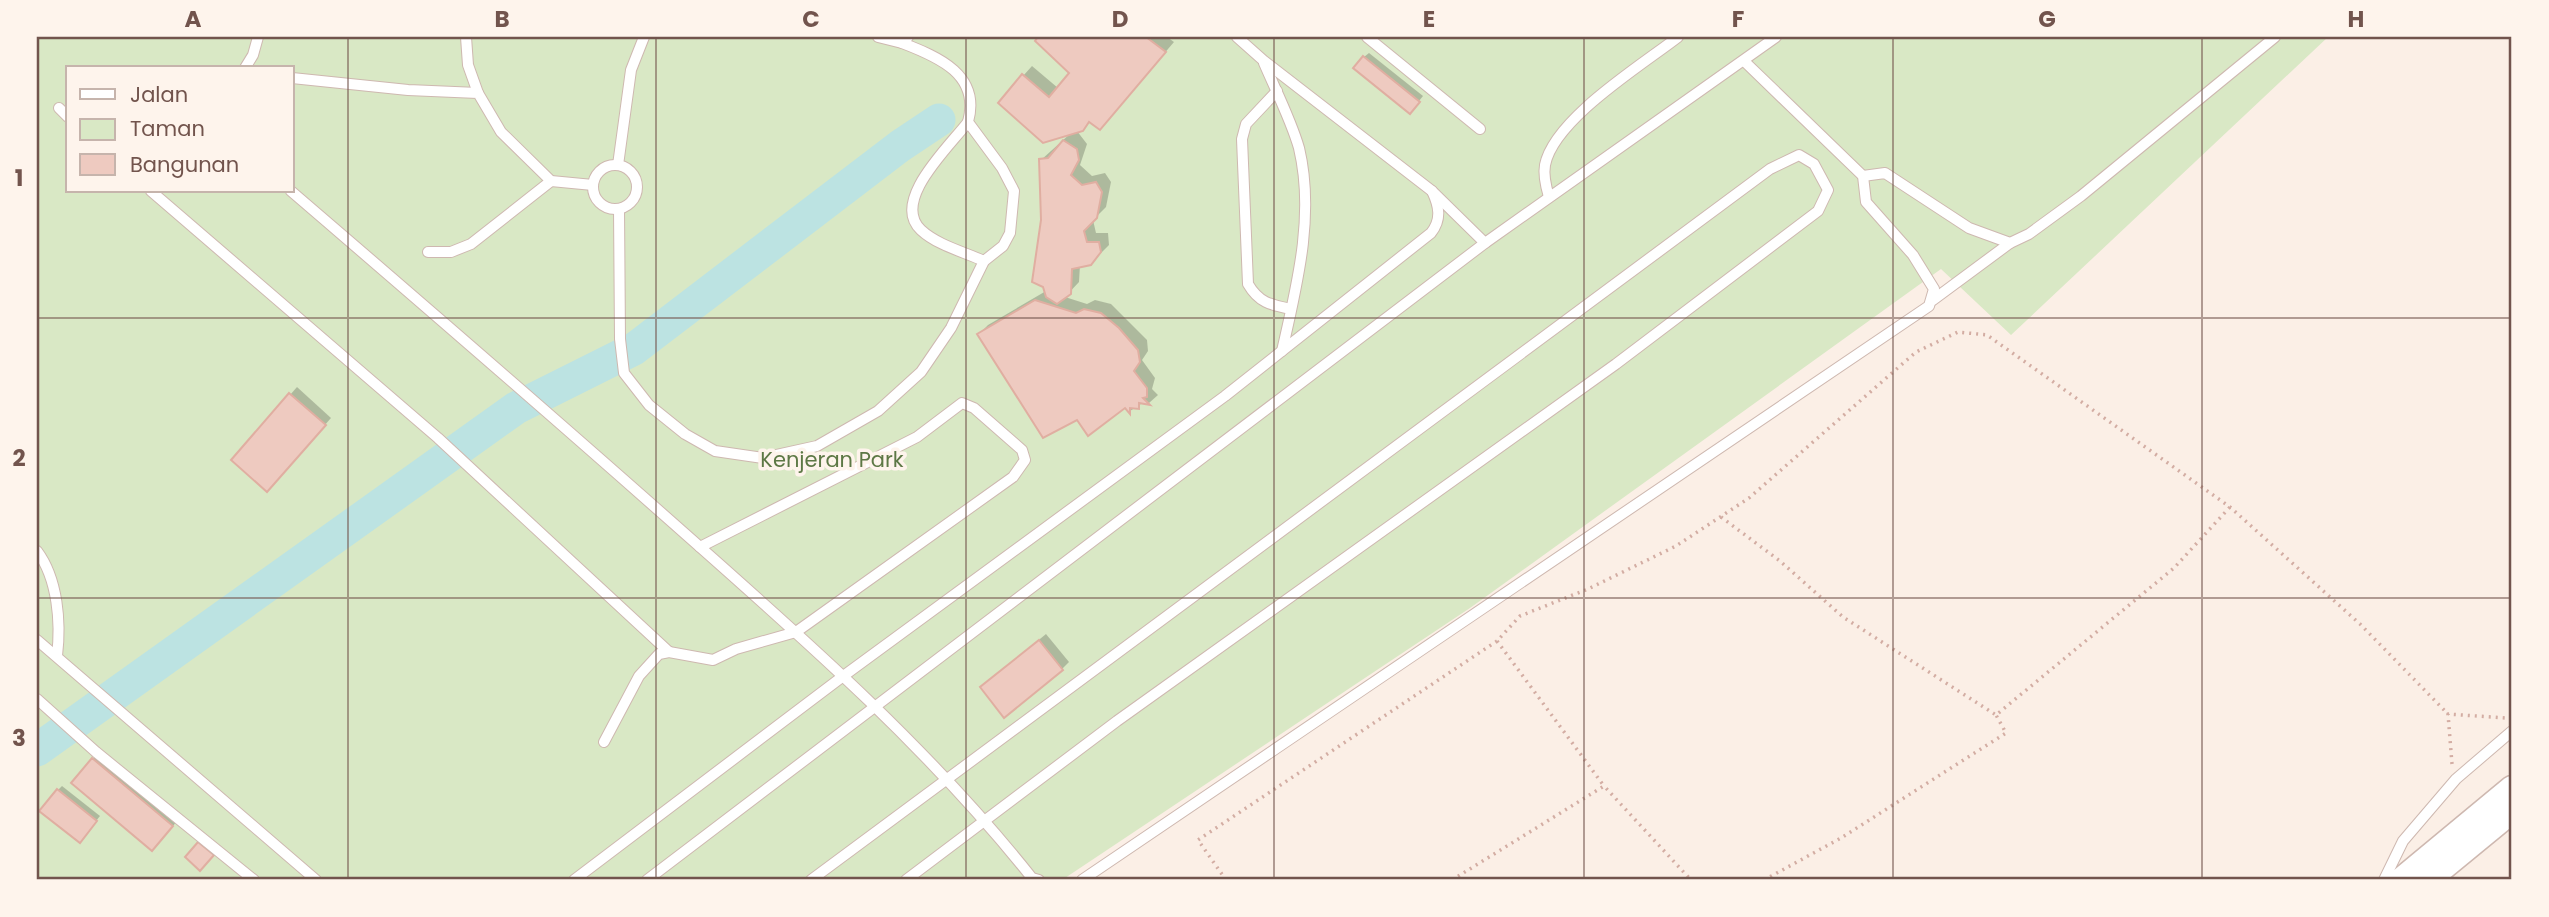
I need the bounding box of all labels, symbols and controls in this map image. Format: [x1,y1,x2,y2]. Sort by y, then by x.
text: A [185,3,202,35]
text: B [494,3,510,35]
text: C [802,3,820,35]
text: D [1112,3,1128,35]
text: E [1423,3,1435,35]
text: F [1732,3,1744,35]
text: G [2038,3,2056,35]
text: H [2348,3,2364,35]
legend [66,66,294,192]
text: Jalan [130,80,188,109]
text: Taman [130,114,205,143]
text: Bangunan [130,150,239,179]
text: 1 [15,162,23,194]
text: 2 [12,442,26,474]
park label: Kenjeran Park [760,445,904,474]
text: 3 [12,722,26,754]

